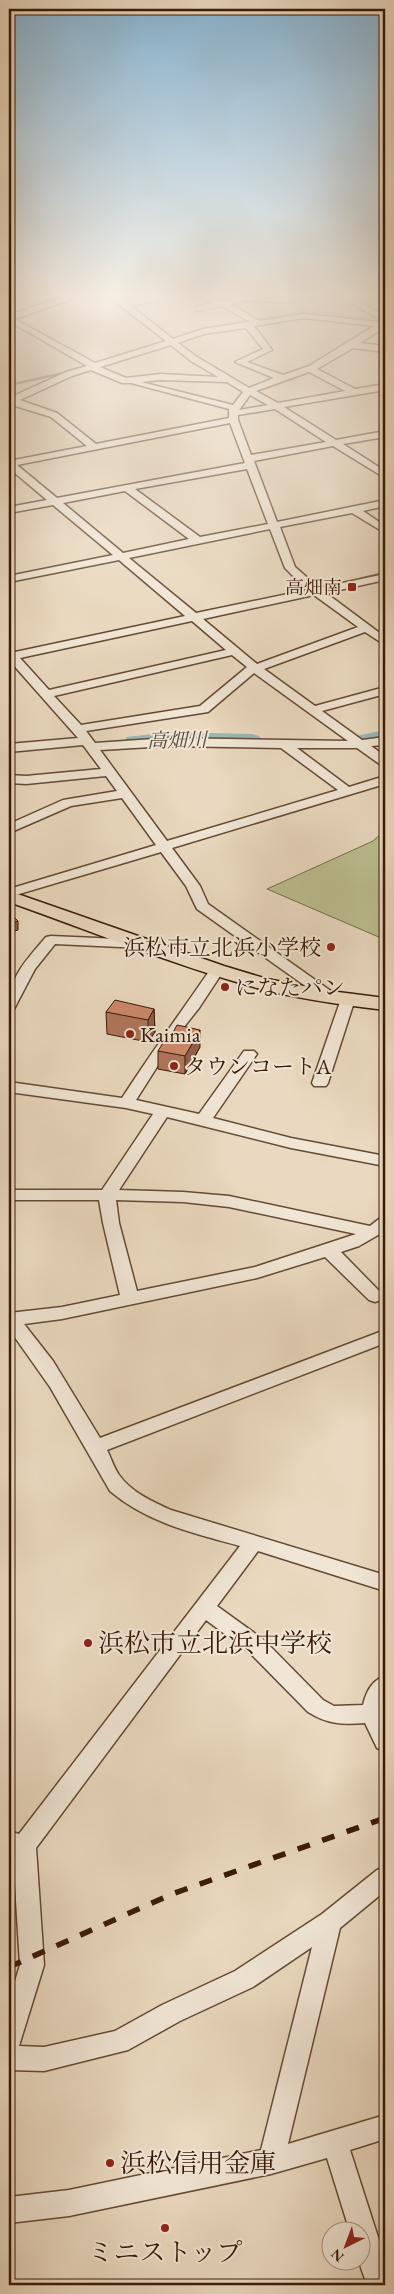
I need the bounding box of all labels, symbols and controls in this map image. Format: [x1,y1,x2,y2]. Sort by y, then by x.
place label: 高畑南 [285,575,342,600]
marker: 高畑南 [346,581,358,593]
water label: 高畑川 [147,726,209,754]
place label: 浜松市立北浜小学校 [123,933,321,962]
marker: 浜松市立北浜小学校 [325,941,337,953]
place label: になたパン [235,973,345,1002]
marker: になたパン [219,981,231,993]
place label: Kaimia [140,1020,201,1049]
marker: Kaimia [124,1028,136,1040]
place label: タウンコートA [184,1052,332,1081]
marker: タウンコートA [168,1060,180,1072]
place label: 浜松市立北浜中学校 [98,1626,332,1660]
marker: 浜松市立北浜中学校 [82,1637,94,1649]
place label: 浜松信用金庫 [120,2146,276,2180]
marker: 浜松信用金庫 [104,2157,116,2169]
marker: ミニストップ [159,2222,171,2234]
north arrow [322,2222,372,2272]
place label: ミニストップ [87,2235,243,2269]
text: N [327,2245,348,2266]

